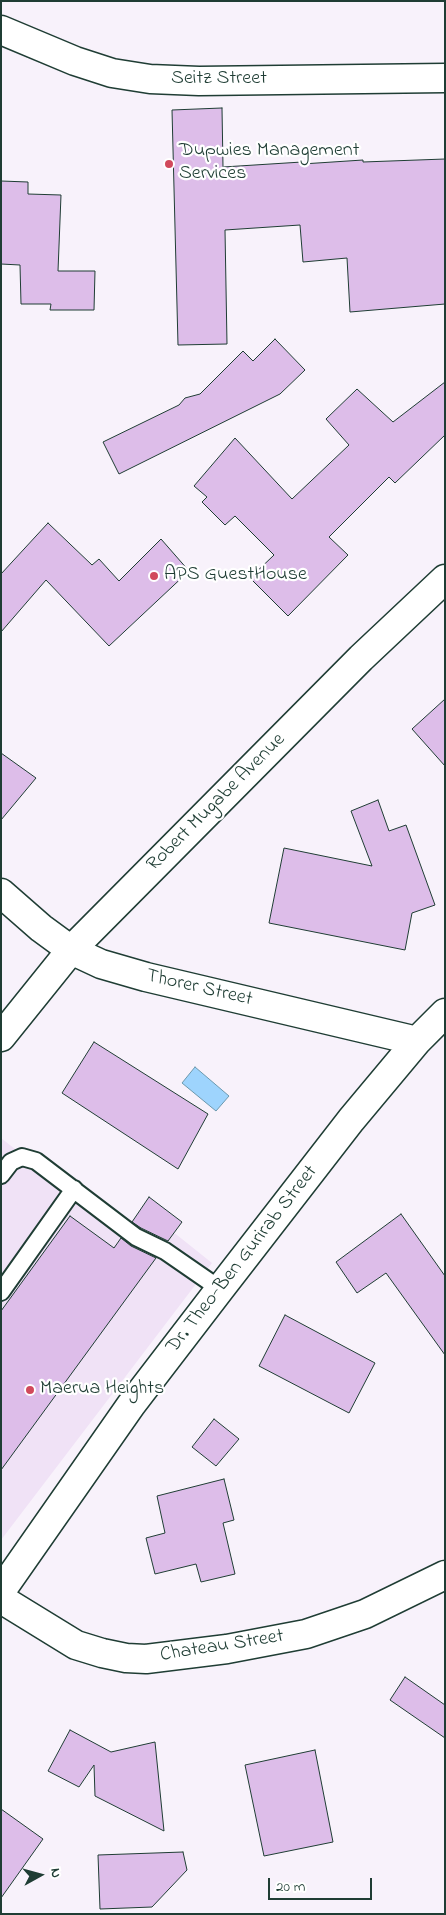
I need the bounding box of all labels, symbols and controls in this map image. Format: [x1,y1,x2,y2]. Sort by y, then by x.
street label: Seitz Street [171,68,267,92]
place label: Dupwies Management Services [179,140,359,187]
marker: Dupwies Management Services [163,158,175,170]
place label: APS GuestHouse [164,564,307,588]
marker: APS GuestHouse [148,570,160,582]
street label: Robert Mugabe Avenue [143,729,291,877]
street label: Thorer Street [144,965,254,1013]
street label: Dr. Theo-Ben Gurirab Street [162,1161,324,1359]
place label: Maerua Heights [40,1378,164,1402]
marker: Maerua Heights [24,1384,36,1396]
street label: Chateau Street [159,1625,285,1669]
north arrow [15,1850,65,1900]
text: N [44,1867,66,1879]
scale bar [271,1868,375,1900]
text: 20 m [276,1876,305,1898]

